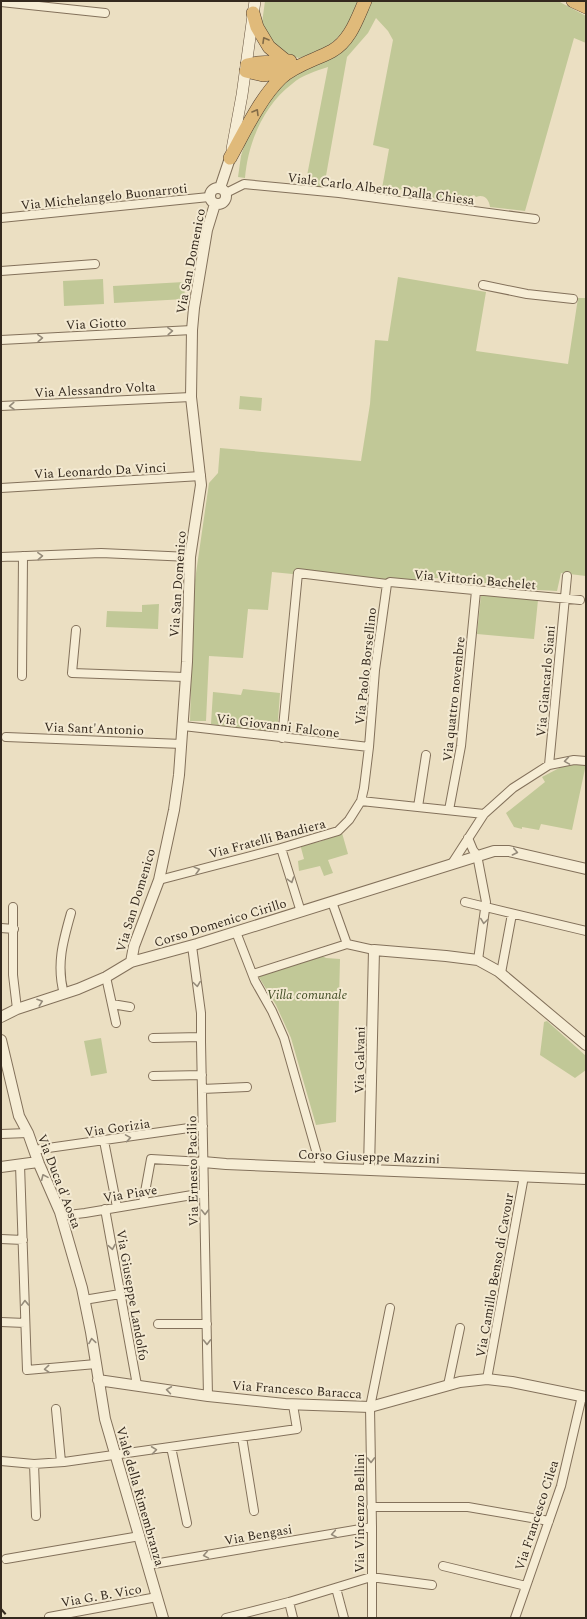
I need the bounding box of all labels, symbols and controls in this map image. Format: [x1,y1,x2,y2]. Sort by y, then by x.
one-way arrow [262,37,269,44]
one-way arrow [252,109,259,116]
street label: Viale Carlo Alberto Dalla Chiesa [286,168,476,210]
street label: Via Michelangelo Buonarroti [20,178,189,216]
street label: Via San Domenico [171,207,211,316]
street label: Via Giotto [65,312,127,336]
one-way arrow [167,326,173,335]
one-way arrow [37,333,43,342]
street label: Via Alessandro Volta [34,377,157,403]
one-way arrow [9,401,15,410]
street label: Via Leonardo Da Vinci [33,458,167,484]
street label: Via San Domenico [164,530,192,638]
one-way arrow [37,551,43,560]
street label: Via Vittorio Bachelet [413,565,537,595]
street label: Via Paolo Borsellino [350,606,382,726]
street label: Via Giancarlo Siani [531,624,561,738]
street label: Via quattro novembre [437,635,471,763]
street label: Via Giovanni Falcone [215,708,341,743]
street label: Via Sant'Antonio [44,717,144,741]
one-way arrow [564,756,570,765]
street label: Via Fratelli Bandiera [207,814,328,864]
street label: Via San Domenico [111,846,161,954]
one-way arrow [512,848,518,856]
one-way arrow [193,866,200,874]
one-way arrow [286,876,295,883]
street label: Corso Domenico Cirillo [152,893,289,953]
one-way arrow [479,918,488,924]
one-way arrow [192,981,201,987]
park label: Villa comunale [267,985,347,1005]
one-way arrow [36,998,43,1007]
street label: Via Galvani [349,1026,371,1094]
street label: Via Gorizia [83,1113,152,1143]
street label: Via Ernesto Pacilio [182,1115,204,1227]
street label: Via Duca d'Aosta [32,1131,87,1232]
one-way arrow [125,1134,131,1143]
street label: Corso Giuseppe Mazzini [298,1145,440,1169]
one-way arrow [41,1173,49,1180]
street label: Via Piave [102,1180,159,1208]
street label: Via Camillo Benso di Cavour [471,1191,519,1359]
one-way arrow [201,1209,209,1215]
street label: Via Giuseppe Landolfo [111,1228,153,1362]
one-way arrow [107,1244,116,1250]
one-way arrow [21,1300,29,1306]
one-way arrow [88,1338,97,1344]
one-way arrow [203,1339,211,1345]
one-way arrow [44,1364,51,1373]
street label: Via Francesco Baracca [231,1375,363,1405]
one-way arrow [166,1386,173,1395]
street label: Viale della Rimembranza [111,1424,170,1569]
one-way arrow [151,1446,157,1455]
street label: Via Vincenzo Bellini [350,1453,370,1573]
one-way arrow [367,1457,375,1463]
street label: Via Francesco Cilea [510,1457,564,1573]
street label: Via Bengasi [223,1519,294,1551]
one-way arrow [331,1529,337,1537]
one-way arrow [203,1550,209,1559]
street label: Via G. B. Vico [59,1579,143,1613]

